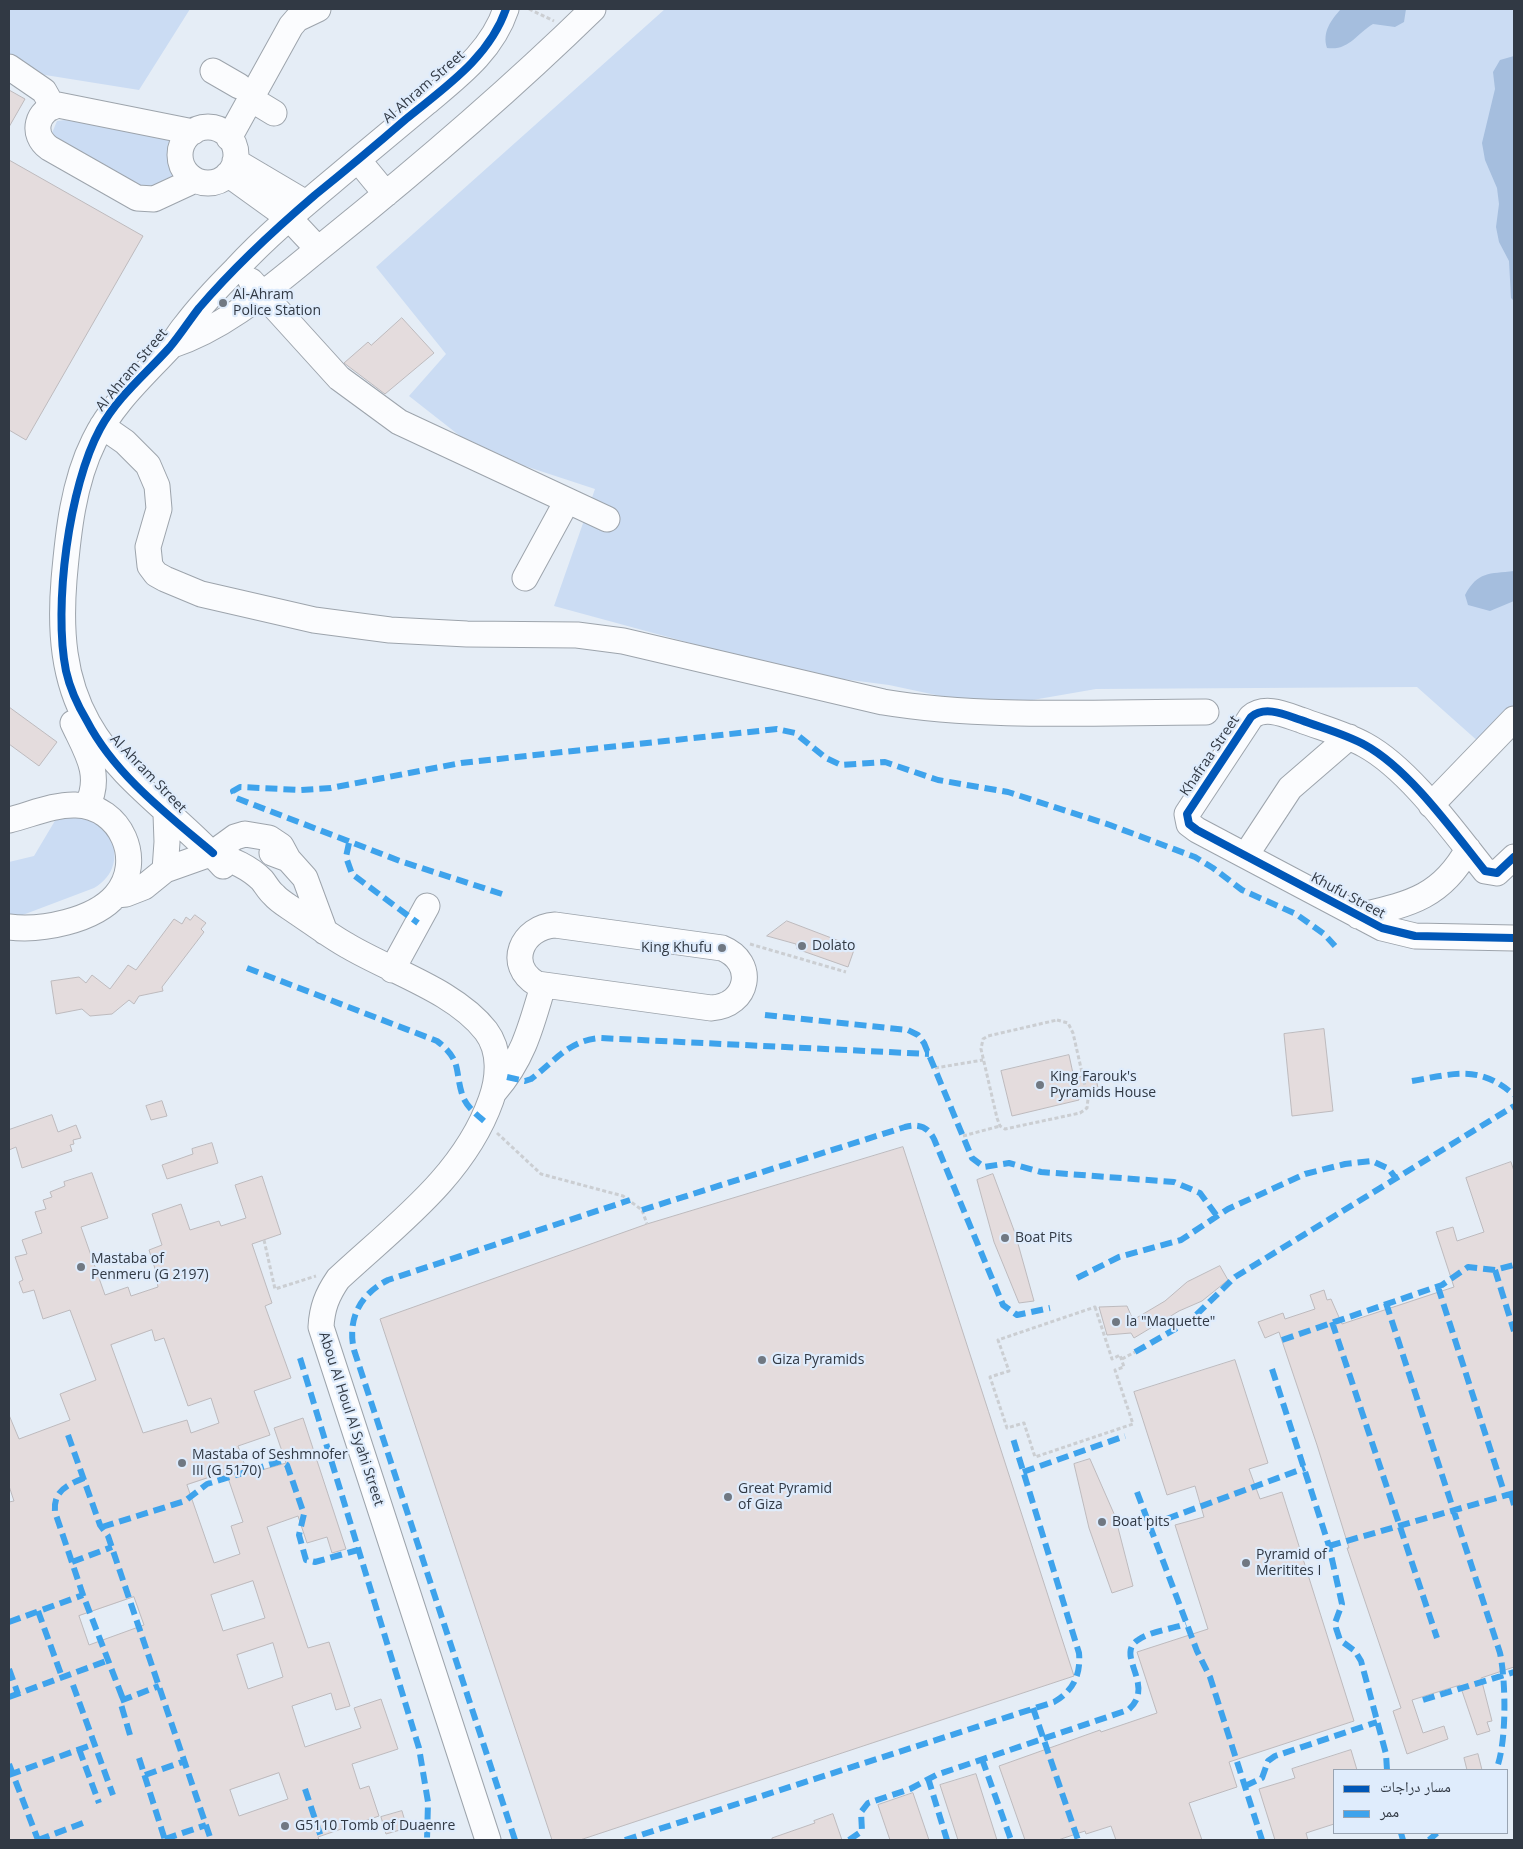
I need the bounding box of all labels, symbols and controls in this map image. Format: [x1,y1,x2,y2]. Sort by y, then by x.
street label: Al Ahram Street [380,47,468,127]
place label: Al-Ahram Police Station [233,287,321,320]
marker: Al-Ahram Police Station [217,297,229,309]
street label: Al Ahram Street [93,325,171,415]
street label: Khafraa Street [1177,712,1243,800]
street label: Al Ahram Street [106,731,190,817]
street label: Khufu Street [1308,869,1388,923]
place label: Dolato [812,938,855,954]
place label: King Khufu [641,940,712,956]
marker: Dolato [796,940,808,952]
marker: King Khufu [716,942,728,954]
place label: King Farouk's Pyramids House [1050,1069,1156,1102]
marker: King Farouk's Pyramids House [1034,1079,1046,1091]
place label: Boat Pits [1015,1230,1072,1246]
marker: Boat Pits [999,1232,1011,1244]
place label: Mastaba of Penmeru (G 2197) [91,1251,209,1284]
marker: Mastaba of Penmeru (G 2197) [75,1261,87,1273]
place label: la "Maquette" [1126,1314,1215,1330]
marker: la "Maquette" [1110,1316,1122,1328]
street label: Abou Al Houl Al Syahi Street [315,1330,387,1508]
place label: Giza Pyramids [772,1352,864,1368]
marker: Giza Pyramids [756,1354,768,1366]
place label: Mastaba of Seshmnofer III (G 5170) [192,1447,348,1480]
marker: Mastaba of Seshmnofer III (G 5170) [176,1457,188,1469]
place label: Great Pyramid of Giza [738,1481,832,1514]
marker: Great Pyramid of Giza [722,1491,734,1503]
place label: Boat pits [1112,1514,1170,1530]
marker: Boat pits [1096,1516,1108,1528]
place label: Pyramid of Meritites I [1256,1547,1327,1580]
marker: Pyramid of Meritites I [1240,1557,1252,1569]
legend [1333,1769,1508,1834]
text: مسار دراجات [1380,1776,1451,1796]
text: ممر [1380,1801,1399,1821]
place label: G5110 Tomb of Duaenre [295,1818,455,1834]
marker: G5110 Tomb of Duaenre [279,1820,291,1832]

